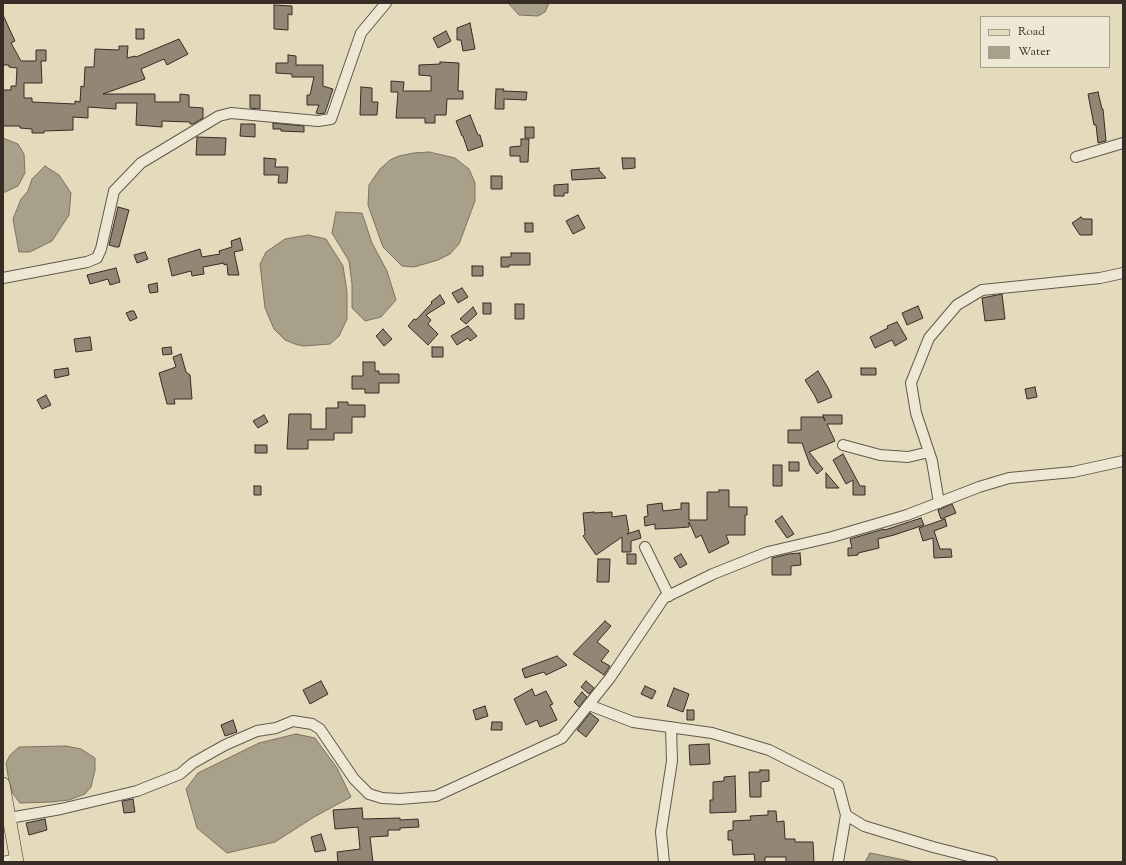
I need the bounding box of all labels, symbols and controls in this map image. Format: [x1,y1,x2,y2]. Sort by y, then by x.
legend [980,16,1110,68]
text: Road [1018,23,1045,41]
text: Water [1018,43,1050,61]

